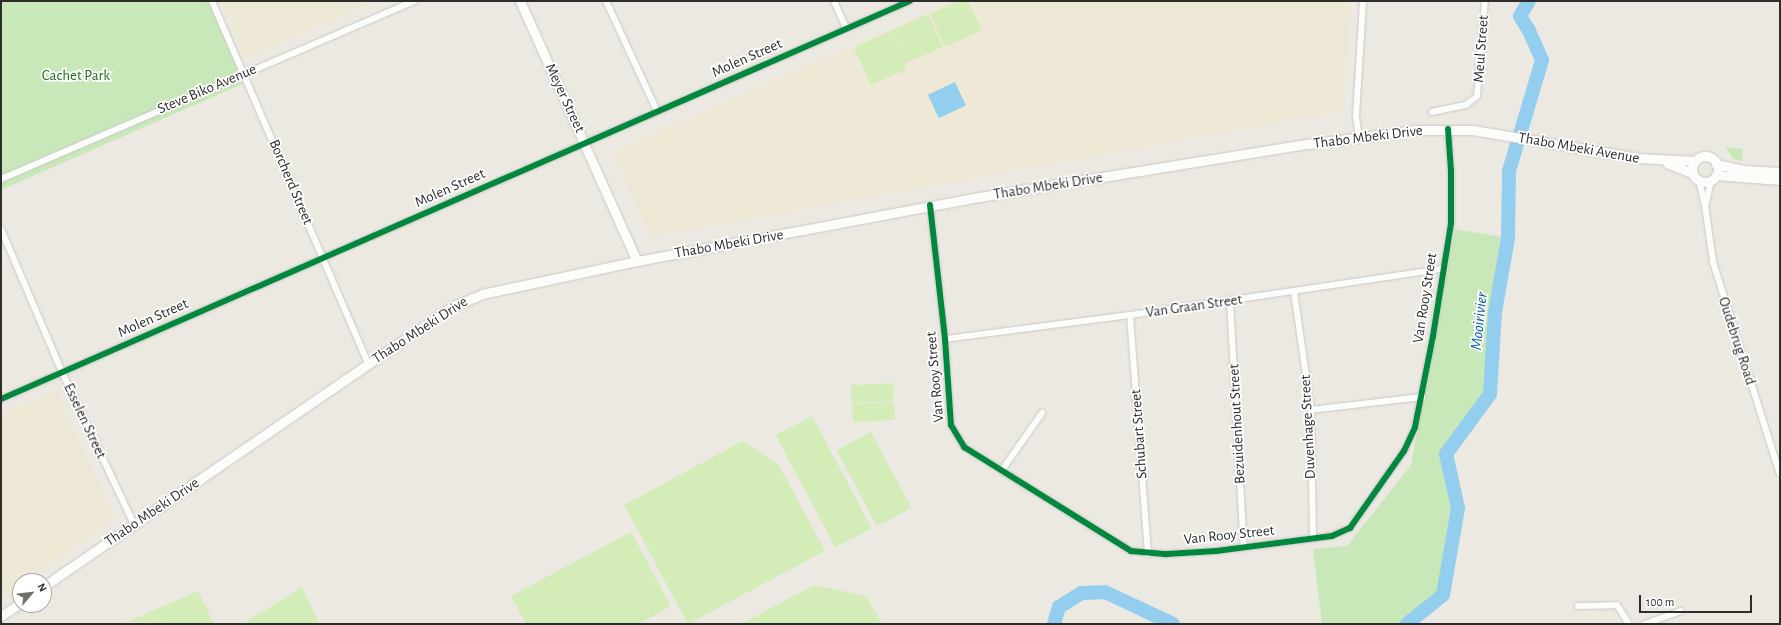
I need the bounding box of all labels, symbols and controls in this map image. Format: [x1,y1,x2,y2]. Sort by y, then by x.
street label: Meul Street [1470,15,1492,83]
street label: Molen Street [709,35,785,81]
street label: Steve Biko Avenue [155,60,259,118]
street label: Meyer Street [541,61,589,135]
park label: Cachet Park [42,67,110,85]
street label: Thabo Mbeki Drive [1312,121,1424,153]
street label: Thabo Mbeki Avenue [1517,128,1641,168]
street label: Borcherd Street [265,137,317,227]
street label: Molen Street [412,165,488,211]
street label: Thabo Mbeki Drive [992,169,1104,203]
street label: Thabo Mbeki Drive [673,226,785,262]
street label: Van Rooy Street [1409,252,1441,344]
street label: Van Graan Street [1145,290,1243,322]
water label: Mooirivier [1466,291,1492,351]
street label: Thabo Mbeki Drive [369,292,471,368]
street label: Molen Street [115,295,191,341]
street label: Oudebrug Road [1714,295,1760,387]
street label: Van Rooy Street [922,331,948,423]
street label: Bezuidenhout Street [1225,364,1249,484]
street label: Duvenhage Street [1296,374,1320,480]
street label: Esselen Street [60,380,110,462]
street label: Schubart Street [1127,389,1151,479]
street label: Thabo Mbeki Drive [101,474,203,550]
street label: Van Rooy Street [1183,521,1275,549]
north arrow [12,573,52,613]
text: N [36,582,49,594]
scale bar [1641,587,1754,613]
text: 100 m [1646,596,1674,608]

